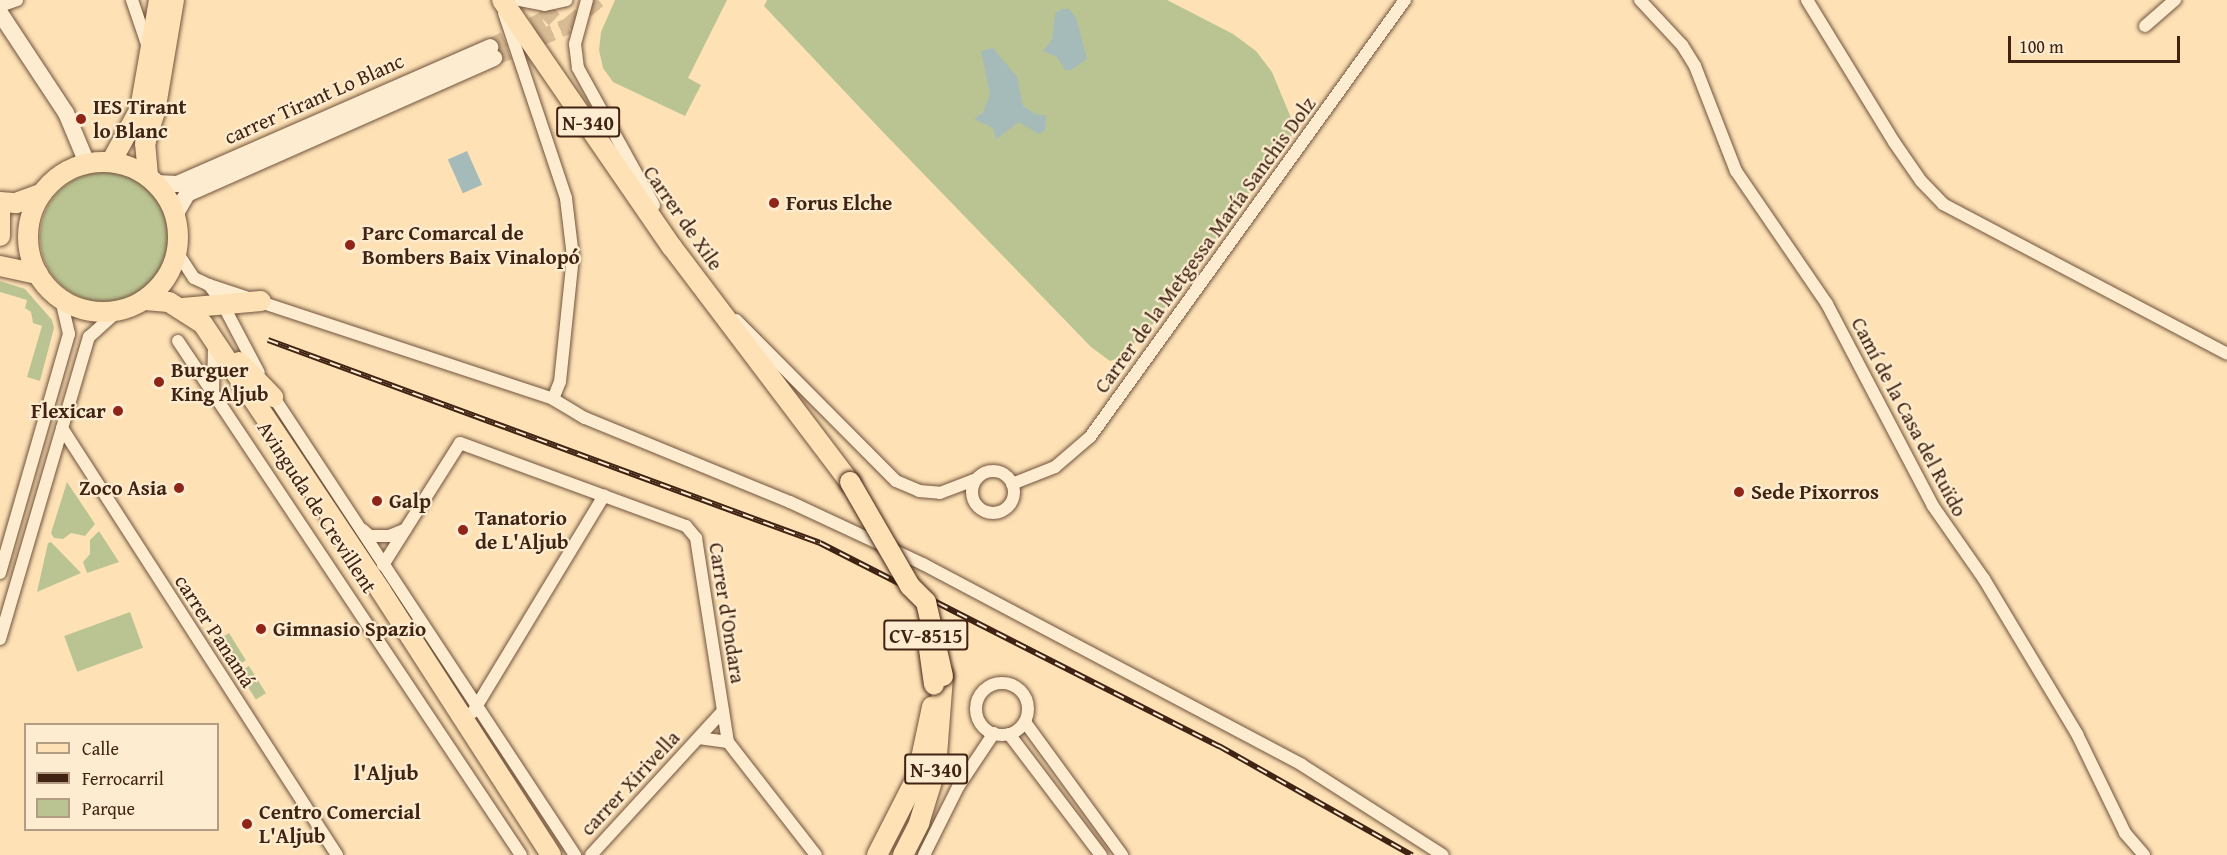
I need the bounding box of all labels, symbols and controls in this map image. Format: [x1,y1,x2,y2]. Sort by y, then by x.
scale bar [2011,24,2184,62]
text: 100 m [2019,33,2064,60]
street label: carrer Tirant Lo Blanc [220,48,408,150]
street label: Carrer de la Metgessa María Sanchis Dolz [1089,92,1321,398]
place label: IES Tirant lo Blanc [93,94,186,144]
road number: N-340 [555,105,621,139]
marker: IES Tirant lo Blanc [74,112,88,126]
street label: Carrer de Xile [638,161,728,275]
place label: Forus Elche [786,190,892,216]
marker: Forus Elche [767,196,781,210]
place label: Parc Comarcal de Bombers Baix Vinalopó [362,220,580,270]
marker: Parc Comarcal de Bombers Baix Vinalopó [343,238,357,252]
street label: Camí de la Casa del Ruïdo [1846,313,1972,521]
place label: Burguer King Aljub [171,357,269,407]
marker: Burguer King Aljub [152,375,166,389]
place label: Flexicar [31,398,106,424]
marker: Flexicar [111,404,125,418]
street label: Avinguda de Crevillent [252,416,382,598]
place label: Zoco Asia [79,475,167,501]
place label: Sede Pixorros [1751,479,1879,505]
marker: Zoco Asia [172,481,186,495]
marker: Sede Pixorros [1732,485,1746,499]
place label: Galp [389,488,431,514]
marker: Galp [370,494,384,508]
place label: Tanatorio de L'Aljub [475,505,568,555]
marker: Tanatorio de L'Aljub [456,523,470,537]
street label: Carrer d'Ondara [703,541,751,685]
street label: carrer Panamá [169,570,261,692]
place label: Gimnasio Spazio [273,616,426,642]
road number: CV-8515 [882,618,970,652]
marker: Gimnasio Spazio [254,622,268,636]
legend [24,723,219,831]
street label: carrer Xirivella [575,725,685,841]
text: Calle [82,735,119,762]
road number: N-340 [903,752,969,786]
district label: l'Aljub [353,760,419,786]
text: Ferrocarril [82,765,164,792]
text: Parque [82,795,135,822]
place label: Centro Comercial L'Aljub [259,799,421,849]
marker: Centro Comercial L'Aljub [240,817,254,831]

